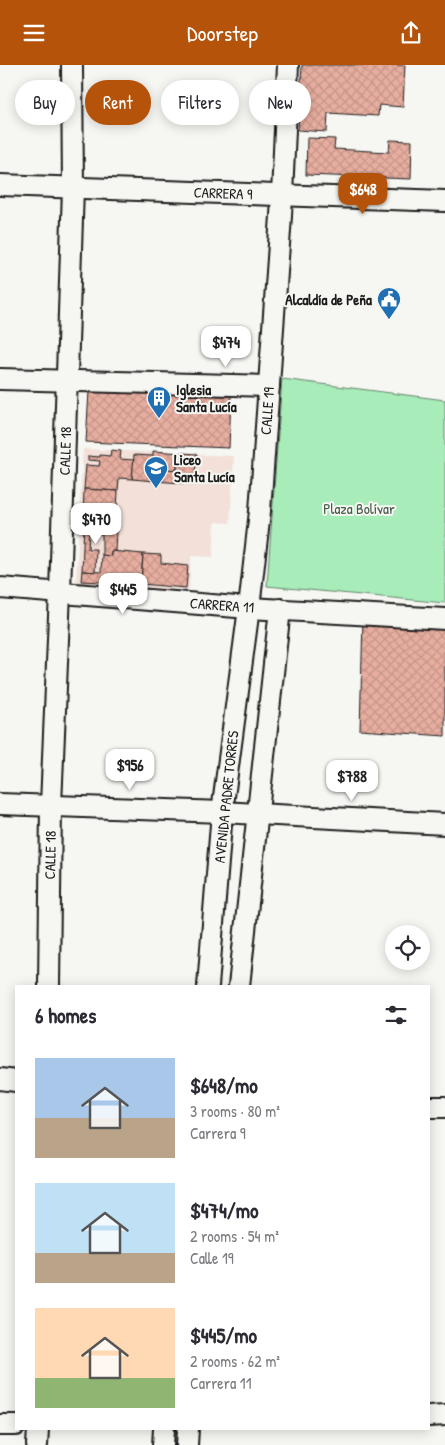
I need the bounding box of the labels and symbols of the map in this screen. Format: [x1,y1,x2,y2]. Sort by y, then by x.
pin: $648 [333,173,393,215]
street label: CARRERA 9 [193,181,253,205]
public building icon: Alcaldía de Peña [376,286,402,320]
place label: Alcaldía de Peña [285,289,372,310]
pin: $474 [196,325,256,368]
place label: Iglesia Santa Lucía [176,379,237,417]
building icon: Iglesia Santa Lucía [146,385,172,419]
street label: CALLE 19 [255,386,279,436]
street label: CALLE 18 [54,426,76,476]
place label: Liceo Santa Lucía [174,449,235,487]
school or university icon: Liceo Santa Lucía [143,455,169,489]
park label: Plaza Bolívar [323,498,395,519]
pin: $470 [66,503,126,545]
pin: $445 [93,573,153,615]
street label: CARRERA 11 [189,592,255,618]
street label: AVENIDA PADRE TORRES [209,730,243,864]
pin: $956 [100,749,160,791]
pin: $788 [322,759,382,802]
street label: CALLE 18 [39,830,61,880]

